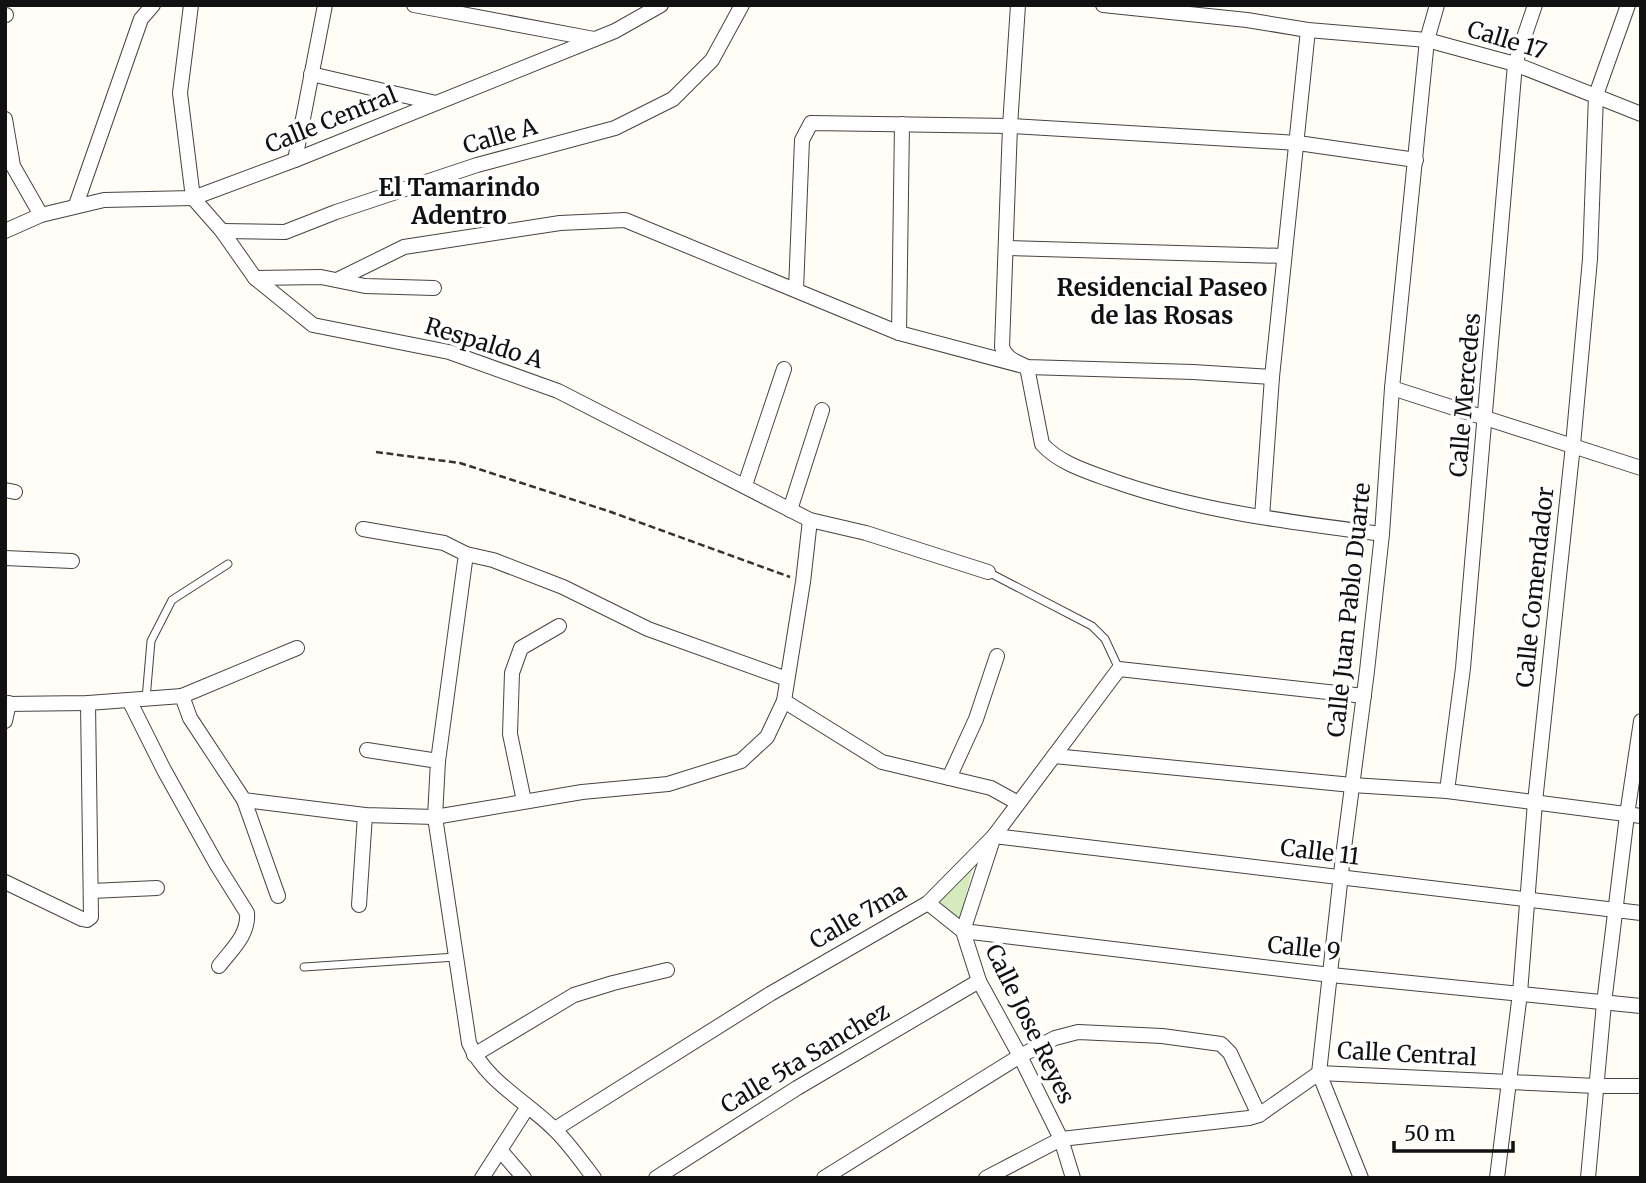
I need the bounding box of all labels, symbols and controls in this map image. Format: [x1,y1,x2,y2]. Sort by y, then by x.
street label: Calle 17 [1464,14,1550,65]
street label: Calle Central [261,80,401,159]
street label: Calle A [460,111,541,160]
district label: El Tamarindo Adentro [378,172,540,231]
district label: Residencial Paseo de las Rosas [1057,272,1267,331]
street label: Respaldo A [421,311,548,374]
street label: Calle Mercedes [1443,312,1486,478]
street label: Calle Juan Pablo Duarte [1321,481,1376,739]
street label: Calle Comendador [1510,485,1559,689]
street label: Calle 11 [1279,832,1361,871]
street label: Calle 7ma [804,876,911,955]
street label: Calle 9 [1266,929,1342,966]
street label: Calle Jose Reyes [979,939,1082,1108]
street label: Calle 5ta Sanchez [715,996,894,1119]
street label: Calle Central [1336,1035,1478,1072]
scale bar [1394,1110,1513,1154]
text: 50 m [1404,1120,1455,1147]

